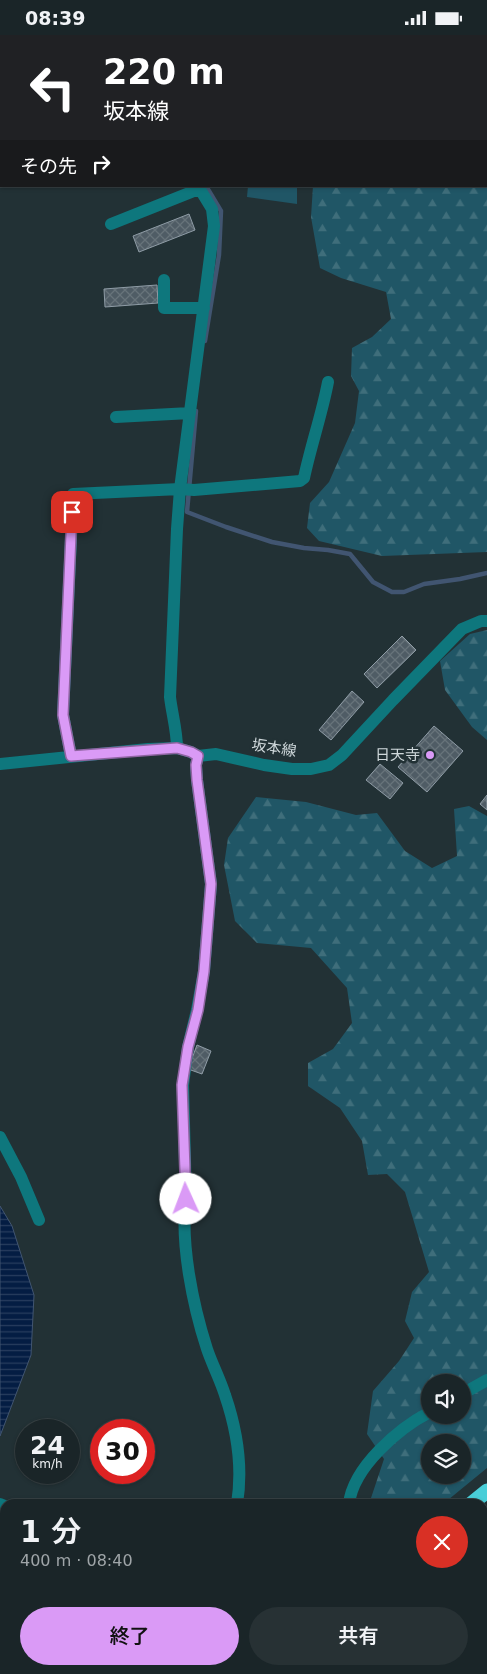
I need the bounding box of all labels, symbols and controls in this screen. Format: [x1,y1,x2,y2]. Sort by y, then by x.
text: 08:39 [25,7,85,29]
text: 220 m [103,52,225,92]
icon: left [20,55,85,120]
text: 坂本線 [103,99,169,124]
icon: right [87,150,115,178]
text: その先 [20,155,77,177]
pin [51,491,93,533]
icon: arrive [58,498,86,526]
street label: 坂本線 [250,736,298,760]
place label: 日天寺 [375,746,420,764]
marker: 日天寺 [424,749,436,761]
position arrow [159,1172,211,1224]
map controls [421,1374,471,1484]
button: sound [421,1374,471,1424]
speed limit sign: 30 [90,1419,155,1484]
text: 24 [30,1431,65,1460]
button: layers [421,1434,471,1484]
text: km/h [32,1457,63,1471]
text: 1 分 [20,1514,81,1549]
button: close [416,1516,468,1568]
text: 400 m · 08:40 [20,1551,133,1570]
button: 終了 [20,1607,239,1665]
button: 共有 [249,1607,468,1665]

